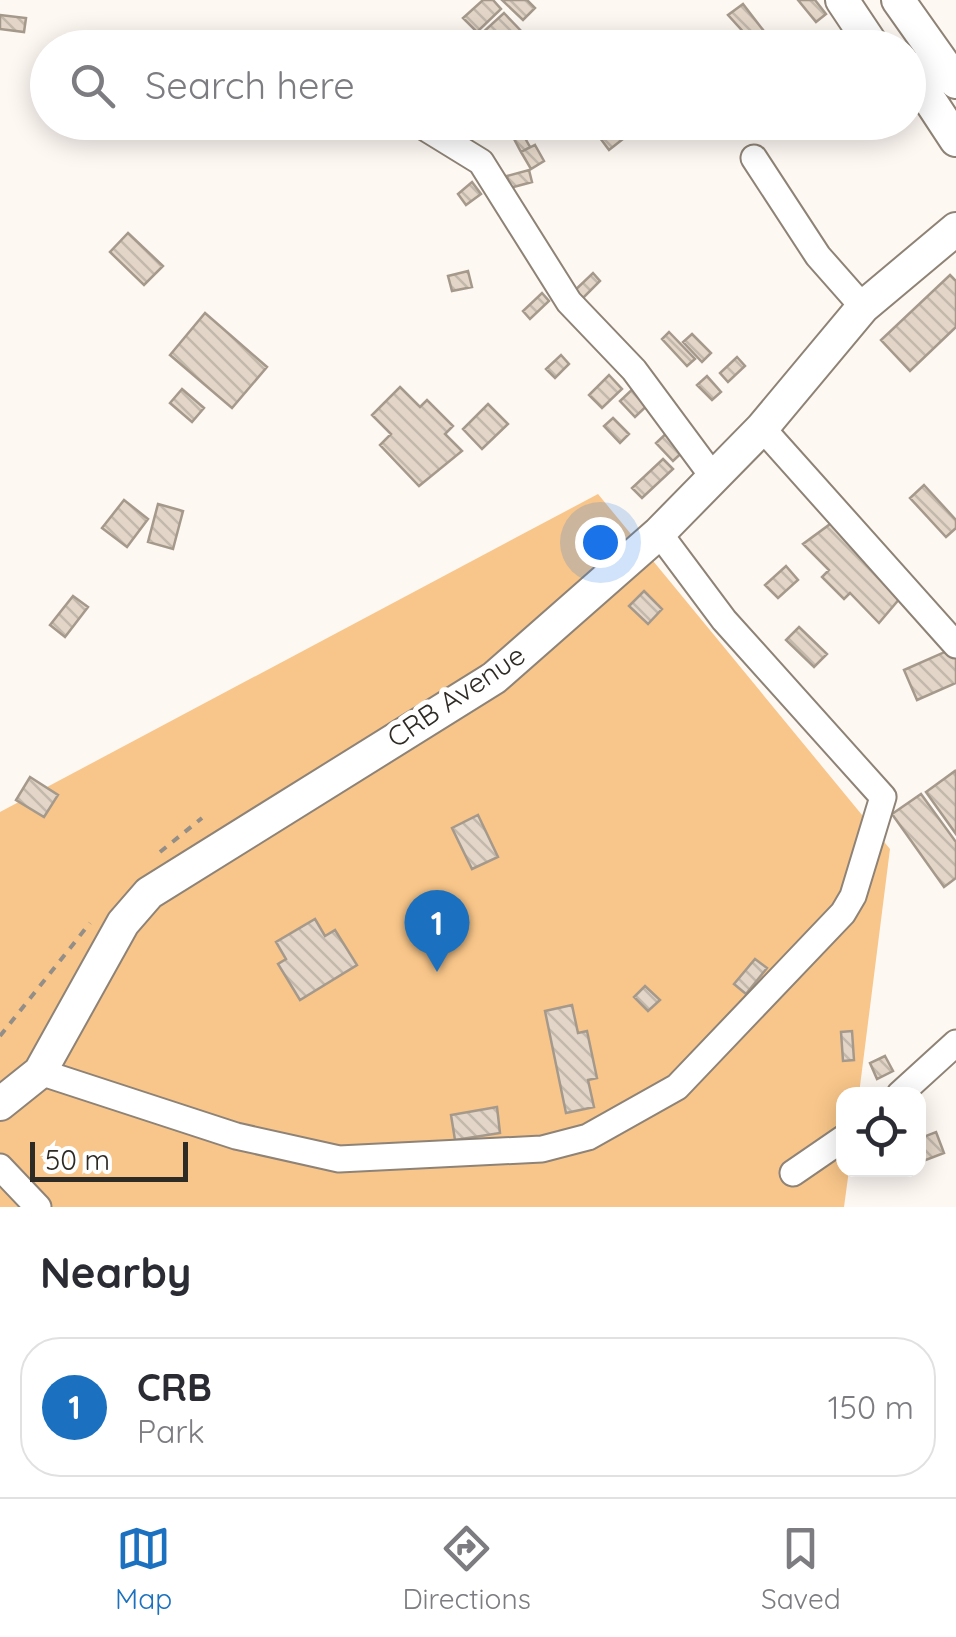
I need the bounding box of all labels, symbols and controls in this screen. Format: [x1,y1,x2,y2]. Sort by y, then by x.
search box [30,30,926,140]
icon: search [65,58,120,113]
text: Search here [145,61,355,109]
your location [575,517,626,568]
street label: CRB Avenue [380,637,531,754]
pin: 1 [404,890,470,972]
map controls [836,1087,926,1177]
button: locate [836,1087,926,1177]
scale bar [30,1137,188,1182]
text: 50 m [45,1142,110,1177]
text: Nearby [40,1246,191,1299]
text: CRB [137,1363,212,1411]
text: 1 [68,1387,81,1427]
text: 150 m [828,1387,914,1427]
text: Park [137,1411,205,1451]
tab: Map [115,1521,172,1616]
tab: Directions [402,1521,531,1616]
tab: Saved [761,1521,841,1616]

